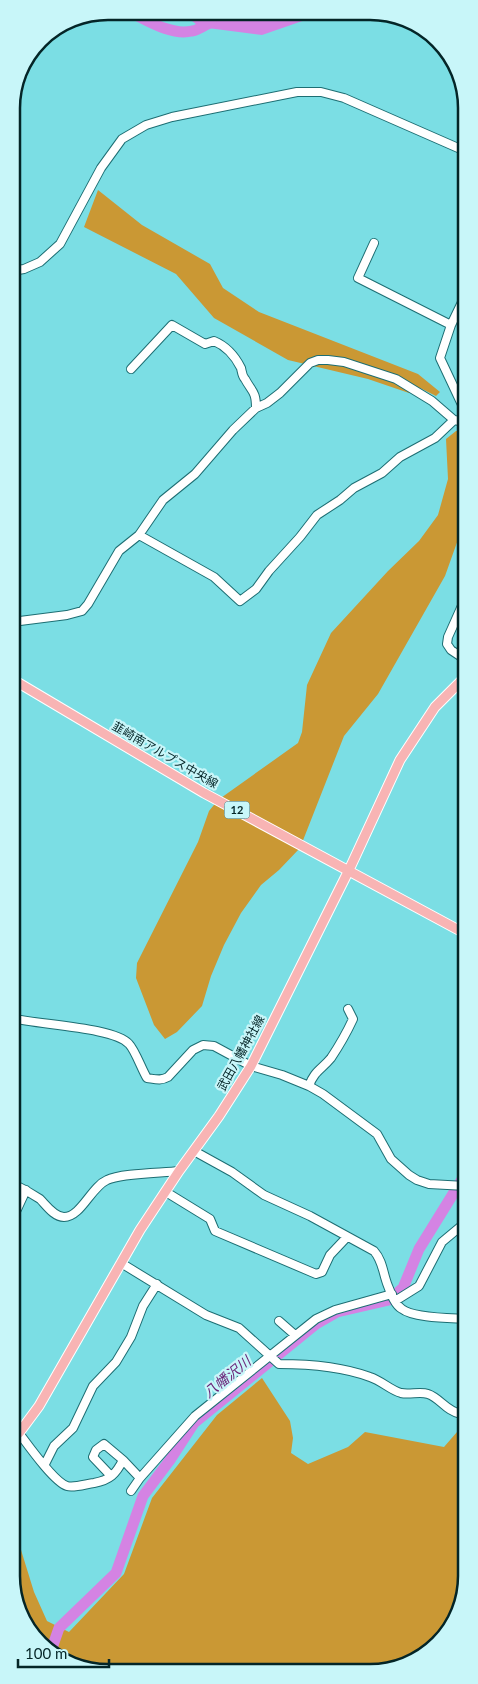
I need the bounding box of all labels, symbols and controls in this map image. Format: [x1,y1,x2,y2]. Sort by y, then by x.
street label: 韮崎南アルプス中央線 [110,718,221,791]
road number: 12 [224,802,250,818]
street label: 武田八幡神社線 [214,1012,267,1093]
water label: 八幡沢川 [200,1351,255,1401]
scale bar [18,1636,109,1668]
text: 100 m [25,1644,67,1662]

